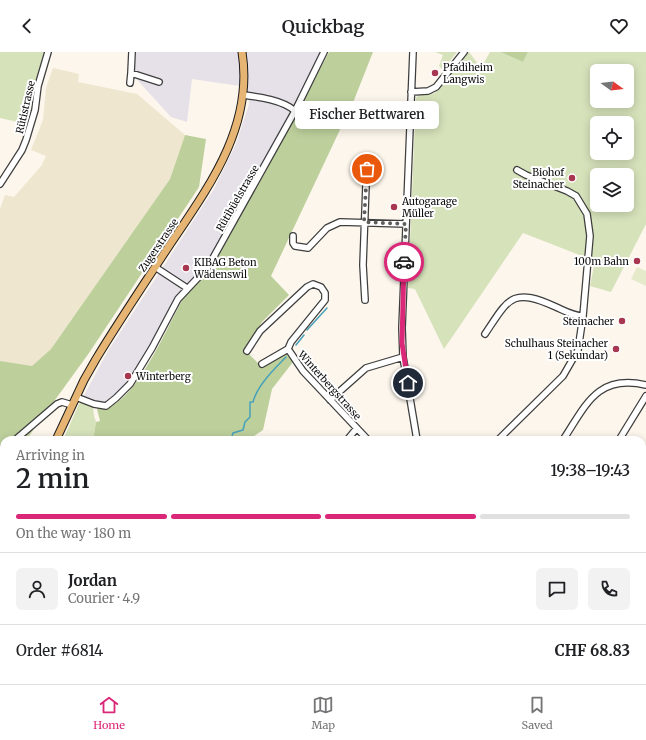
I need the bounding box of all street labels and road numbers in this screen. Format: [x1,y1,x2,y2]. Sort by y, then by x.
street label: Rütistrasse [13,79,38,135]
street label: Rütibüelstrasse [213,163,262,234]
street label: Zugerstrasse [136,216,181,274]
street label: Winterbergstrasse [295,347,364,423]

